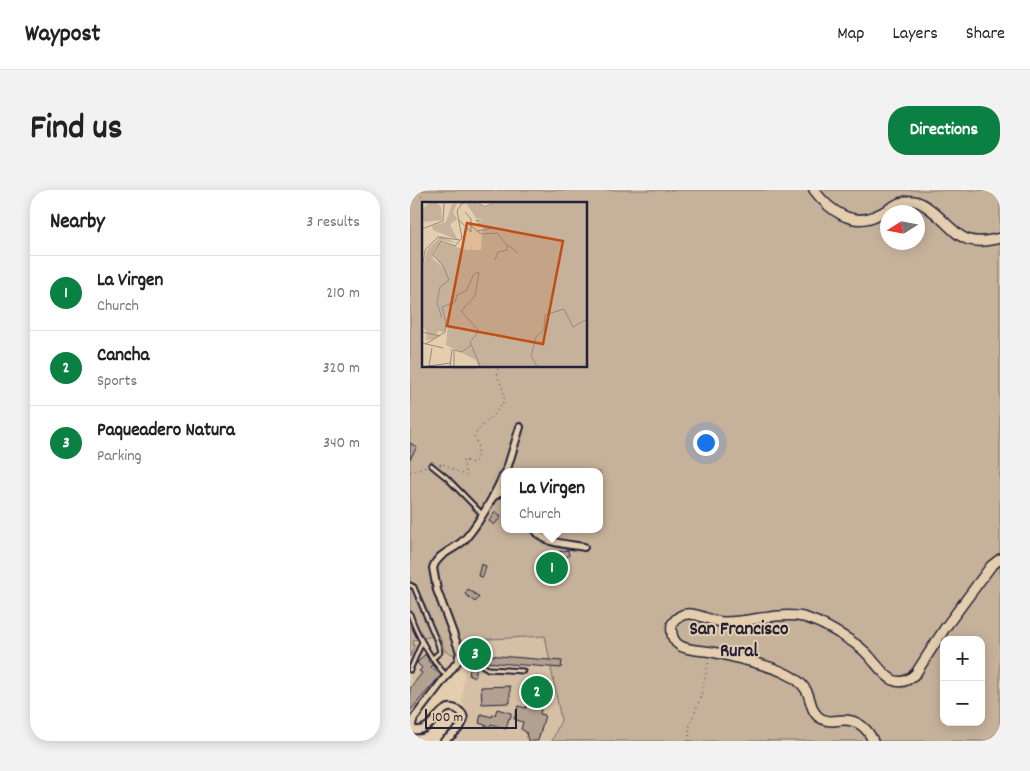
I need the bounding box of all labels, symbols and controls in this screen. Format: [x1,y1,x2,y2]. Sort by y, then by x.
text: Waypost [25,18,100,52]
text: Map [837,22,864,47]
text: Layers [892,22,938,47]
text: Share [966,22,1005,47]
text: Find us [30,105,122,155]
button: Directions [888,106,1000,155]
inset map [422,202,588,368]
north arrow [880,205,925,250]
text: Nearby [50,208,105,238]
text: 3 results [306,211,360,234]
text: La Virgen [97,268,163,295]
text: 1 [64,282,68,305]
text: 210 m [326,282,360,305]
text: Church [97,295,139,318]
text: Cancha [97,343,149,370]
text: 2 [63,357,70,380]
text: 320 m [323,357,360,380]
text: Sports [97,370,137,393]
text: Paqueadero Natura [97,418,235,445]
your location [693,430,719,456]
text: 3 [62,432,70,455]
text: 340 m [323,432,360,455]
text: Parking [97,445,142,468]
popup [501,468,603,533]
text: La Virgen [519,476,585,503]
text: Church [519,503,561,526]
pin: 1 [536,549,568,587]
district label: San Francisco Rural [690,617,789,666]
pin: 3 [459,635,491,673]
map controls [940,636,985,726]
button: + [940,636,985,681]
pin: 2 [521,673,553,711]
button: − [940,681,985,726]
scale bar [425,706,518,729]
text: 100 m [432,708,463,728]

